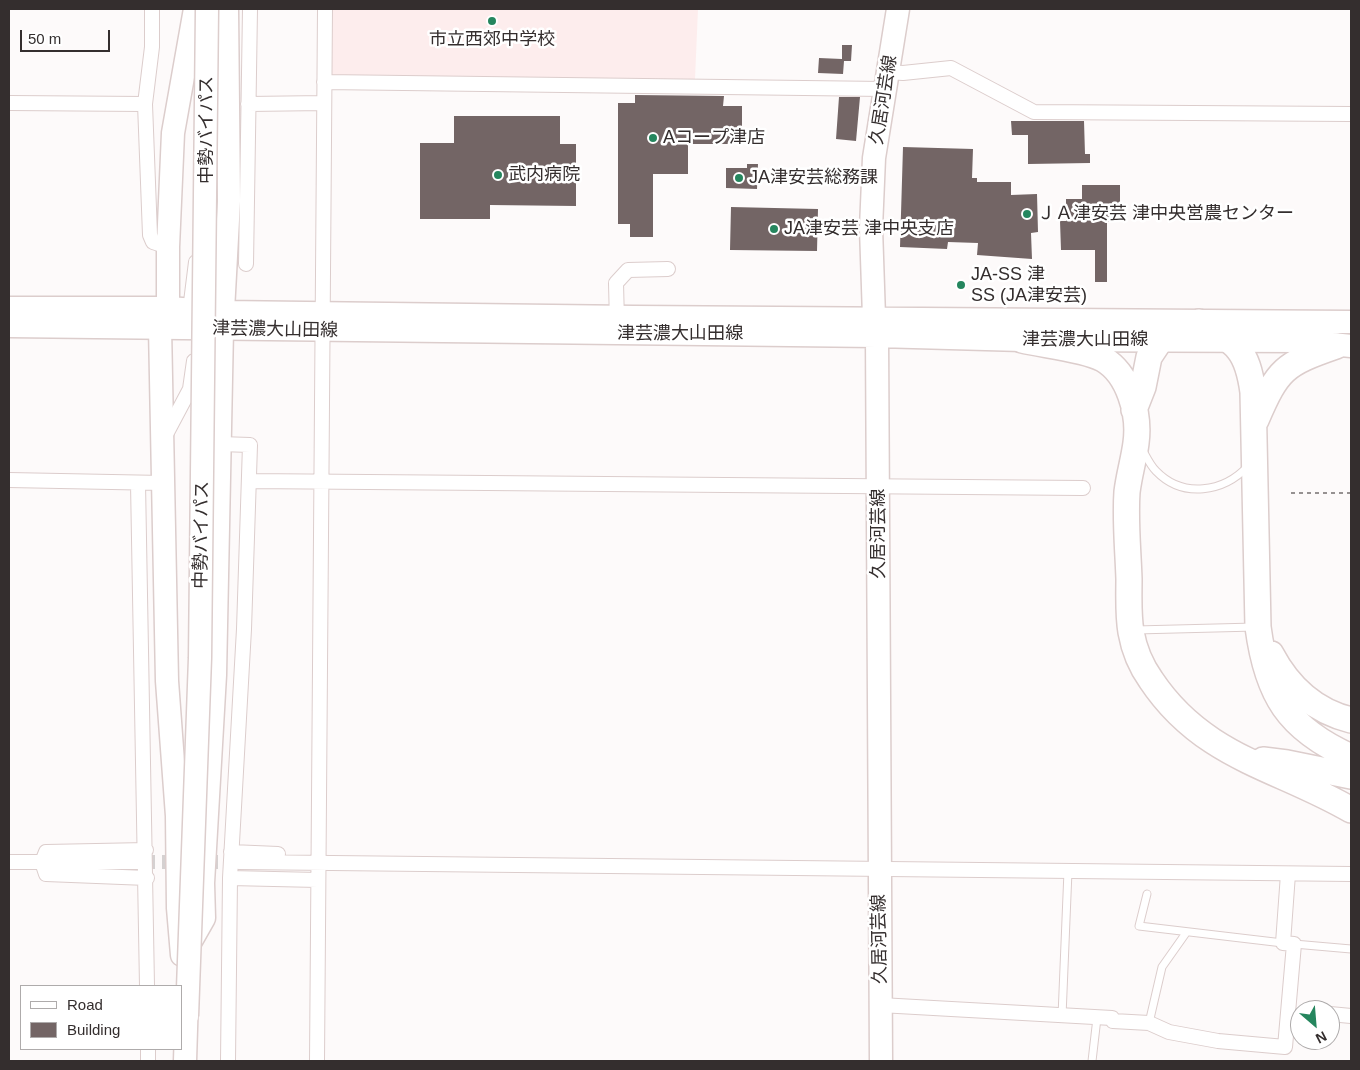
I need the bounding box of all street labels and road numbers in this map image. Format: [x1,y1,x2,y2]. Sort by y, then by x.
street label: 久居河芸線 [866,54,902,146]
street label: 中勢バイパス [196,76,218,184]
street label: 津芸濃大山田線 [212,318,338,342]
street label: 津芸濃大山田線 [617,323,743,345]
street label: 津芸濃大山田線 [1022,329,1148,351]
street label: 中勢バイパス [190,481,214,589]
street label: 久居河芸線 [868,489,890,579]
street label: 久居河芸線 [868,894,892,984]

